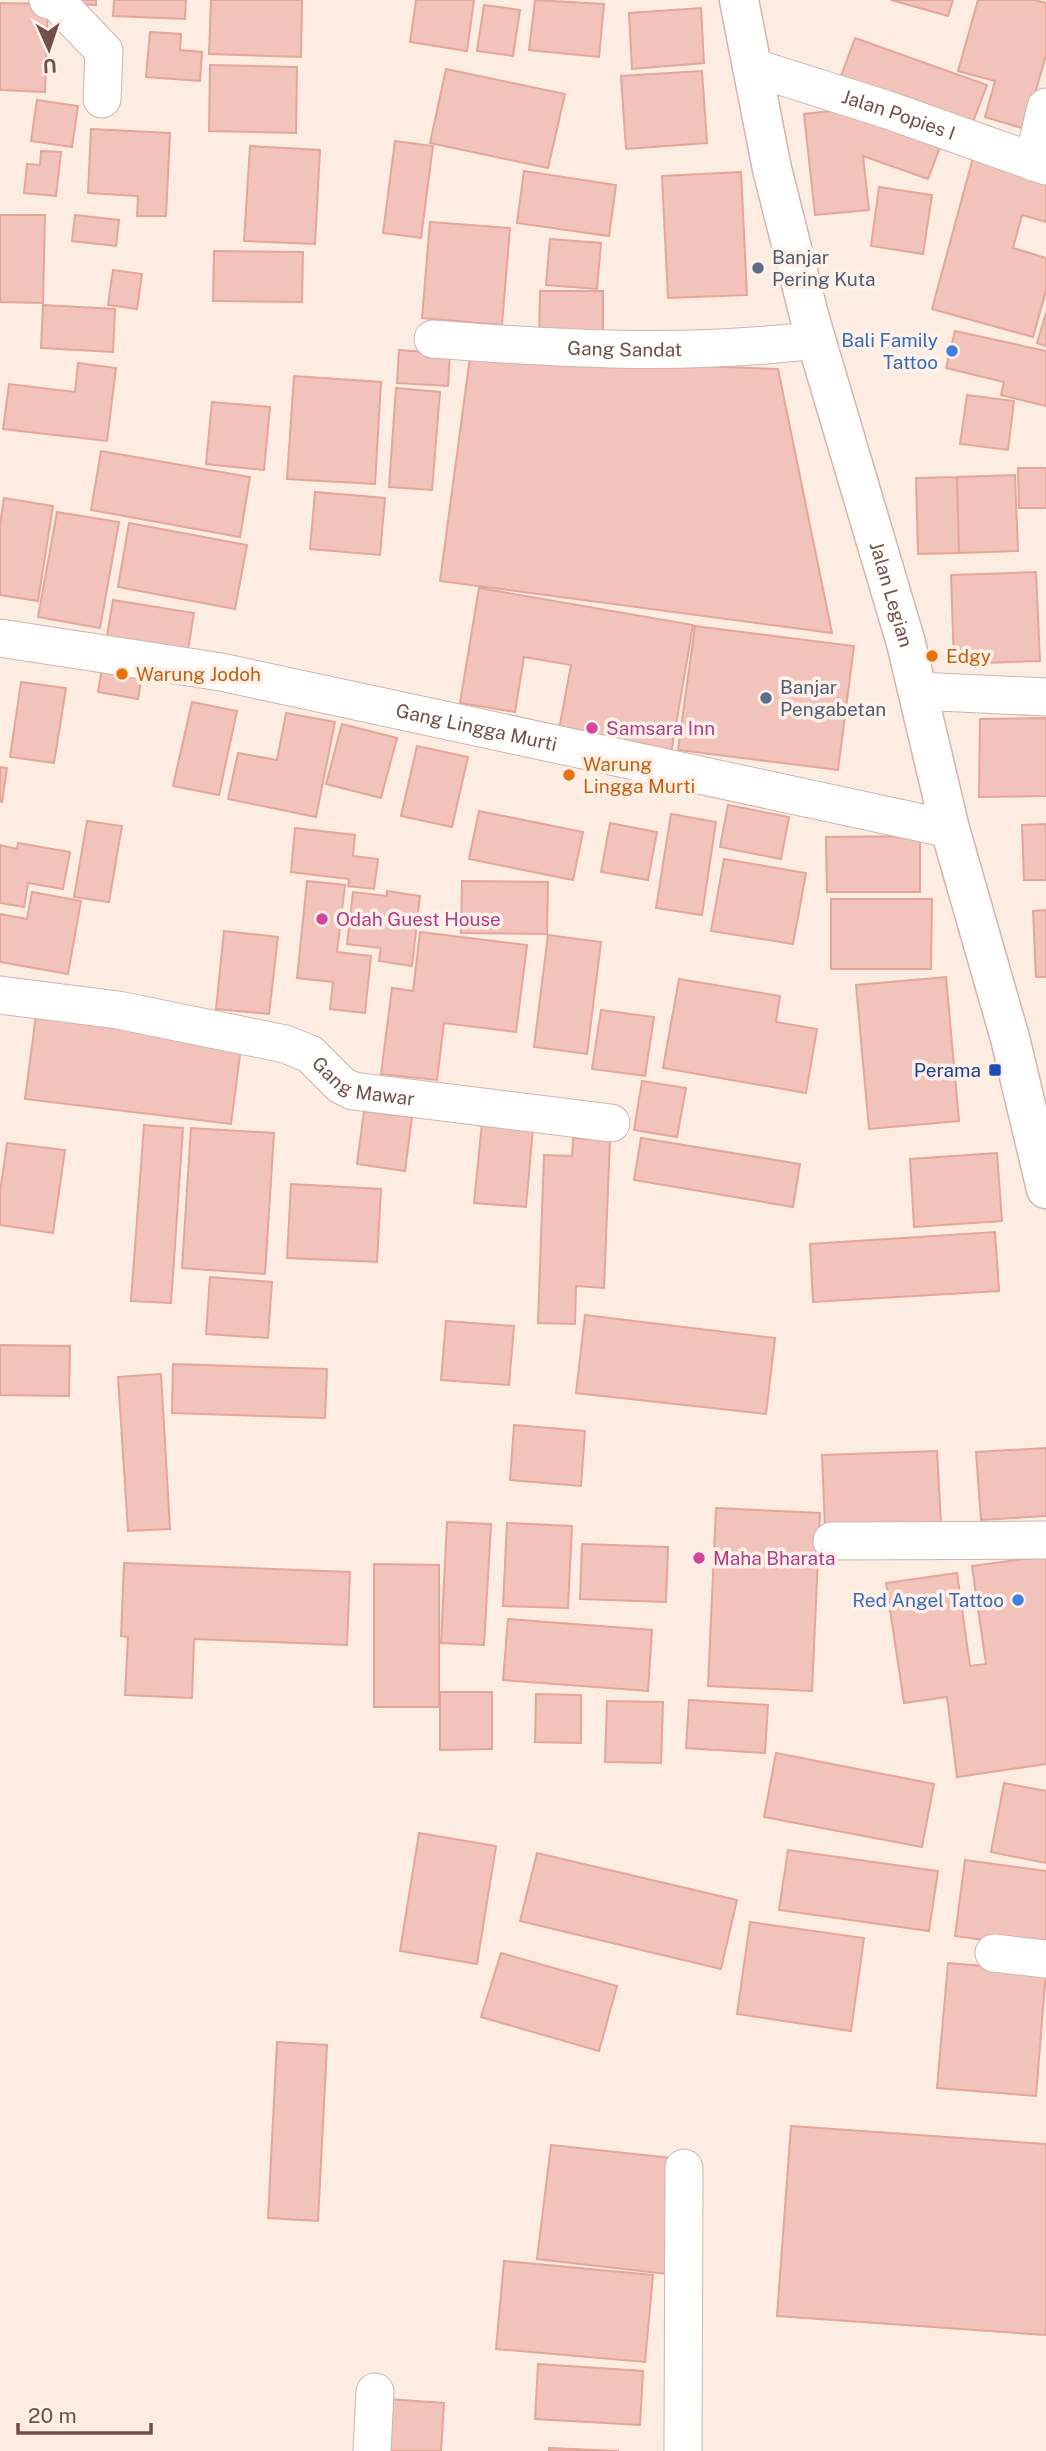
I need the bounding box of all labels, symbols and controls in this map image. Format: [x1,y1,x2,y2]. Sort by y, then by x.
north arrow [14,14,84,84]
text: U [42,55,57,77]
street label: Jalan Popies I [839,85,958,144]
place label: Banjar Pering Kuta [772,246,876,290]
marker: Banjar Pering Kuta [750,260,766,276]
place label: Bali Family Tattoo [841,329,938,373]
street label: Gang Sandat [567,337,682,360]
marker: Bali Family Tattoo [944,343,960,359]
street label: Jalan Legian [866,539,918,650]
place label: Edgy [946,645,991,667]
marker: Edgy [924,648,940,664]
place label: Warung Jodoh [136,663,261,685]
marker: Warung Jodoh [114,666,130,682]
place label: Banjar Pengabetan [780,676,886,720]
marker: Banjar Pengabetan [758,690,774,706]
street label: Gang Lingga Murti [394,699,559,755]
place label: Samsara Inn [606,717,715,739]
marker: Samsara Inn [584,720,600,736]
place label: Warung Lingga Murti [583,753,695,797]
marker: Warung Lingga Murti [561,767,577,783]
place label: Odah Guest House [336,908,501,930]
marker: Odah Guest House [314,911,330,927]
street label: Gang Mawar [308,1052,416,1110]
place label: Perama [914,1059,981,1081]
marker: Perama [987,1062,1003,1078]
place label: Maha Bharata [713,1547,836,1569]
marker: Maha Bharata [691,1550,707,1566]
place label: Red Angel Tattoo [852,1589,1004,1611]
marker: Red Angel Tattoo [1010,1592,1026,1608]
scale bar [18,2392,150,2436]
text: 20 m [28,2403,77,2428]

